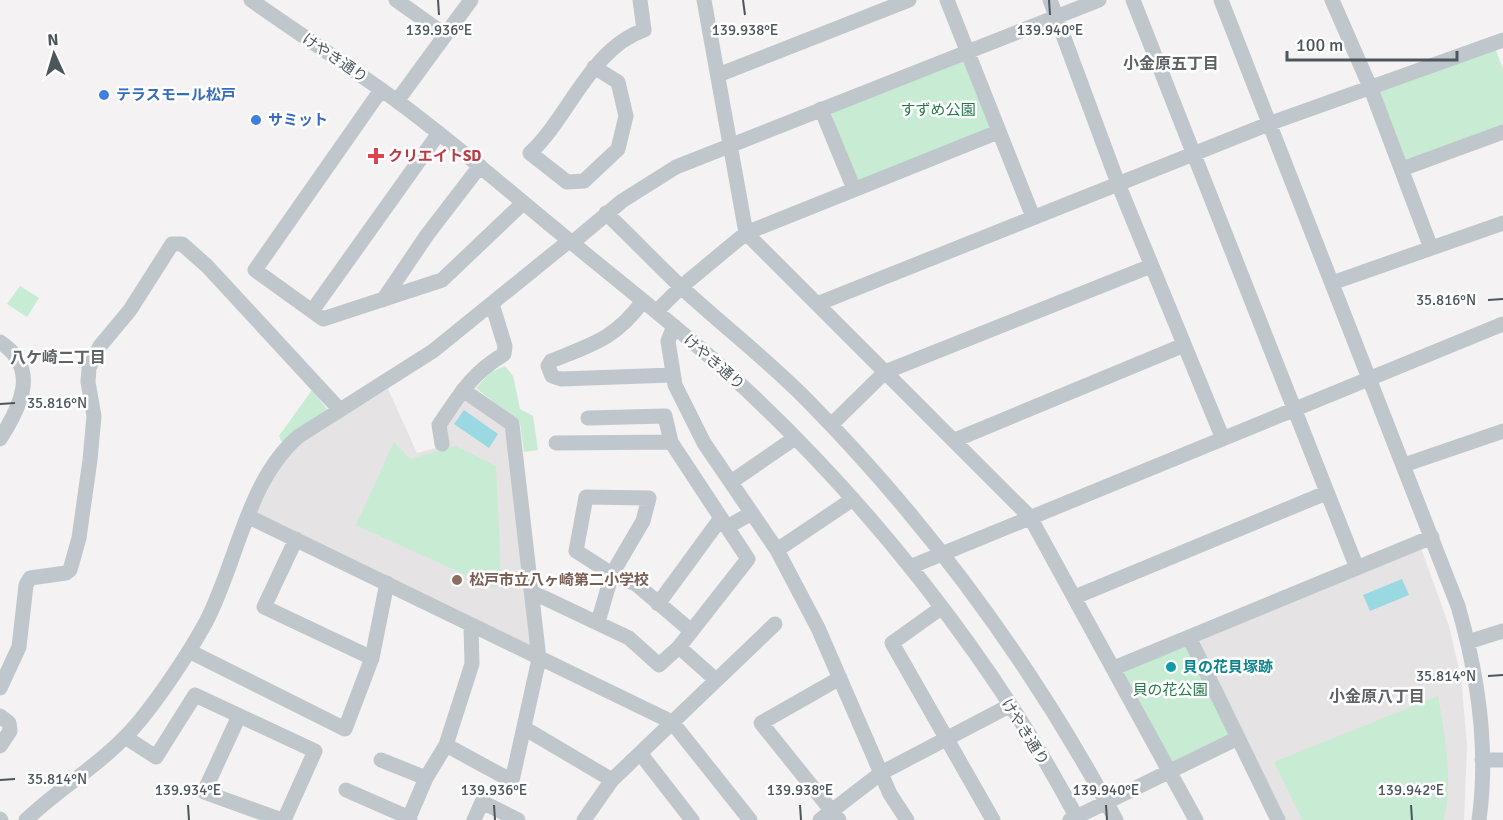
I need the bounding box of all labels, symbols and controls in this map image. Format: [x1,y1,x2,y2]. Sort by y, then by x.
text: 139.936°E [406,21,472,39]
text: 139.938°E [712,21,778,39]
text: 139.940°E [1017,21,1083,39]
north arrow [24,24,84,84]
scale bar [1287,24,1456,62]
text: N [47,30,59,50]
street label: けやき通り [299,30,371,86]
text: 100 m [1296,34,1343,56]
district label: 小金原五丁目 [1123,54,1219,74]
place label: テラスモール松戸 [116,86,236,104]
marker: テラスモール松戸 [97,88,111,102]
park label: すずめ公園 [900,101,976,119]
place label: サミット [268,111,328,129]
marker: サミット [249,113,263,127]
place label: クリエイトSD [388,147,481,165]
marker: クリエイトSD [369,149,383,163]
text: 35.816°N [1416,291,1476,309]
street label: けやき通り [680,331,748,393]
district label: 八ケ崎二丁目 [10,348,106,368]
text: 35.816°N [27,394,87,412]
place label: 松戸市立八ヶ崎第二小学校 [469,571,649,589]
marker: 松戸市立八ヶ崎第二小学校 [450,573,464,587]
place label: 貝の花貝塚跡 [1183,658,1273,676]
marker: 貝の花貝塚跡 [1164,660,1178,674]
text: 35.814°N [1416,667,1476,685]
park label: 貝の花公園 [1132,681,1208,699]
district label: 小金原八丁目 [1329,687,1425,707]
street label: けやき通り [997,695,1053,769]
text: 35.814°N [27,770,87,788]
text: 139.934°E [155,781,221,799]
text: 139.936°E [461,781,527,799]
text: 139.938°E [767,781,833,799]
text: 139.940°E [1073,781,1139,799]
text: 139.942°E [1378,781,1444,799]

